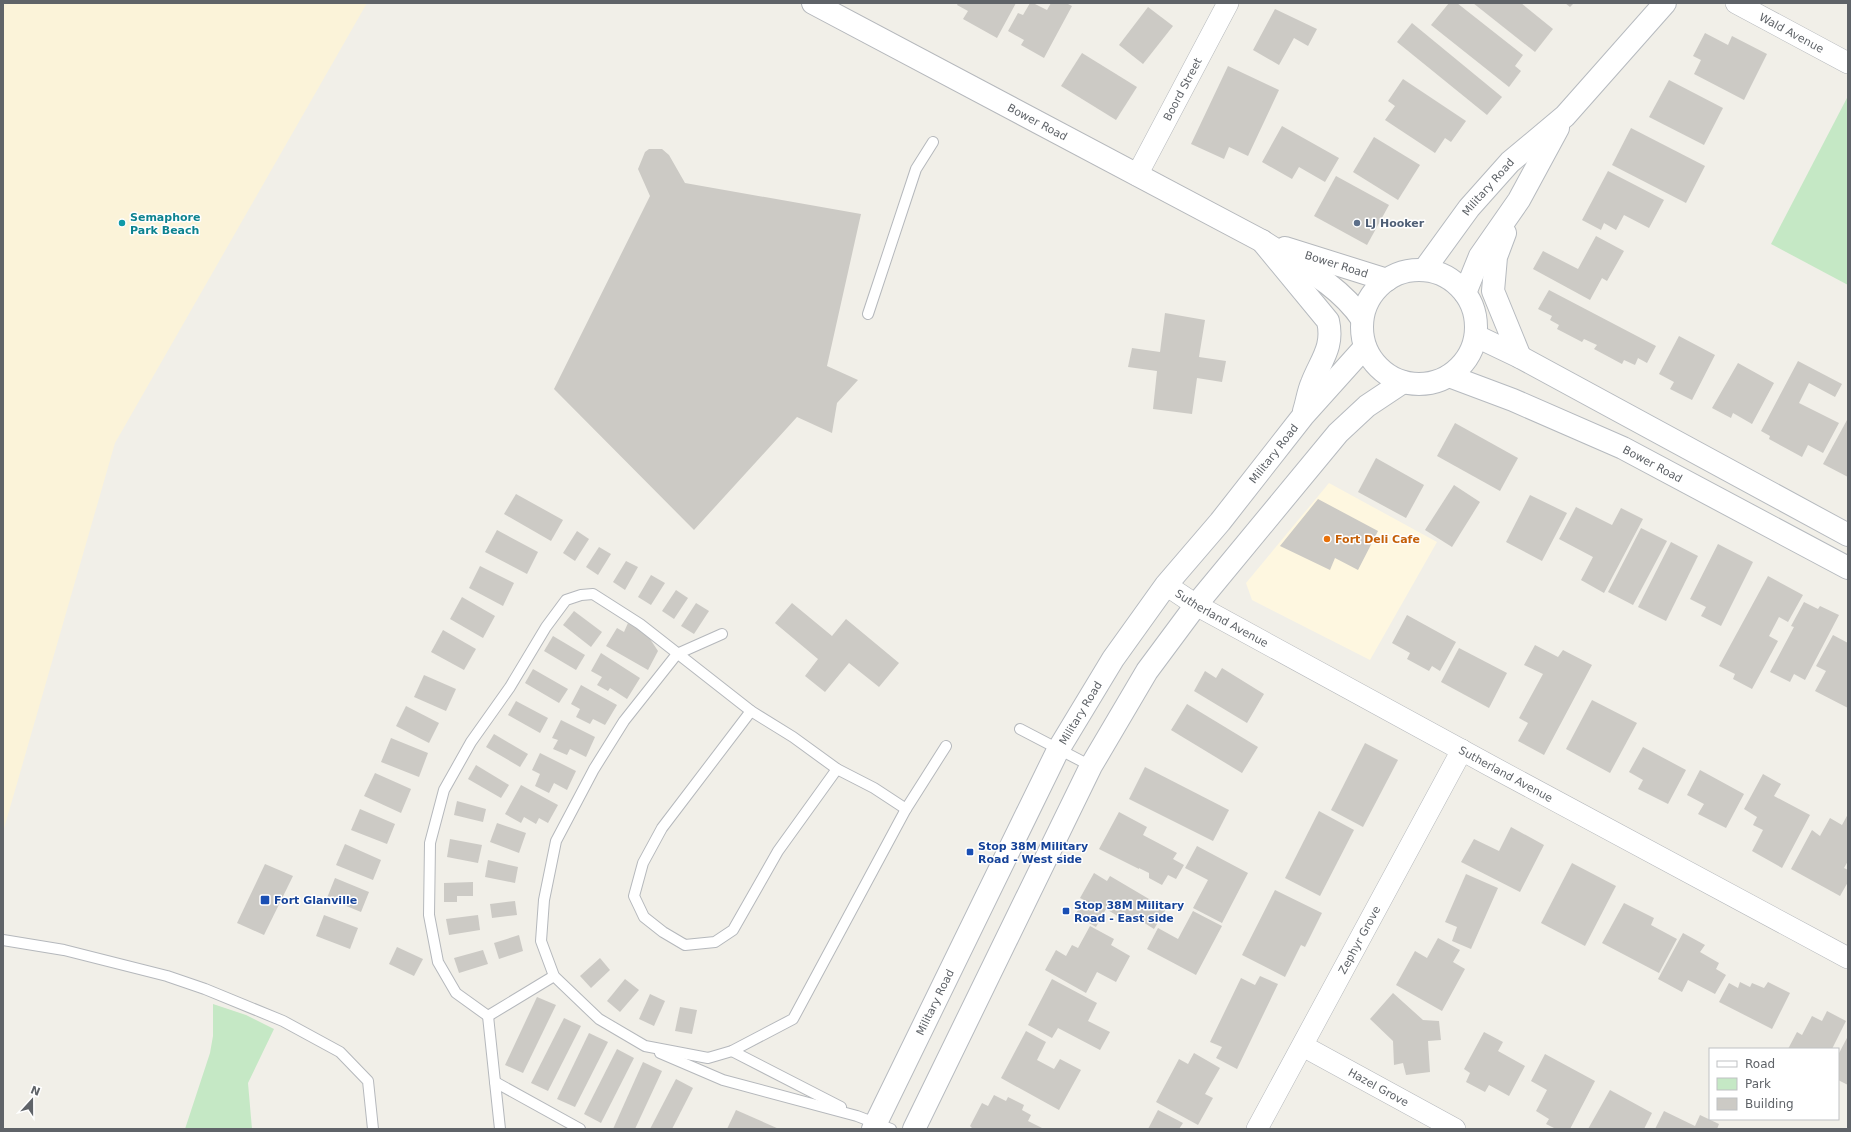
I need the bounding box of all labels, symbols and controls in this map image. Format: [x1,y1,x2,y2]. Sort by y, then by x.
street label: Wald Avenue [1757,11,1826,56]
street label: Boord Street [1161,55,1205,123]
street label: Bower Road [1005,101,1069,144]
street label: Military Road [1460,156,1517,218]
place label: Semaphore Park Beach [130,211,200,237]
place label: LJ Hooker [1365,217,1425,230]
marker: Semaphore Park Beach [117,218,127,228]
marker: LJ Hooker [1352,218,1362,228]
street label: Bower Road [1303,249,1370,281]
street label: Military Road [1247,422,1301,486]
street label: Bower Road [1620,443,1684,485]
place label: Fort Deli Cafe [1335,533,1420,546]
marker: Fort Deli Cafe [1322,534,1332,544]
street label: Sutherland Avenue [1173,587,1270,650]
street label: Military Road [1057,679,1105,747]
street label: Sutherland Avenue [1456,744,1555,805]
place label: Stop 38M Military Road - West side [978,840,1088,866]
marker: Stop 38M Military Road - West side [965,847,975,857]
marker: Fort Glanville [259,894,271,906]
place label: Fort Glanville [274,894,357,907]
place label: Stop 38M Military Road - East side [1074,899,1184,925]
street label: Zephyr Grove [1336,904,1384,977]
marker: Stop 38M Military Road - East side [1061,906,1071,916]
street label: Military Road [914,967,957,1038]
legend [1709,1048,1839,1120]
text: Road [1745,1057,1775,1071]
street label: Hazel Grove [1346,1066,1411,1110]
text: Park [1745,1077,1771,1091]
north arrow [12,1080,52,1120]
text: N [29,1083,42,1099]
text: Building [1745,1097,1794,1111]

